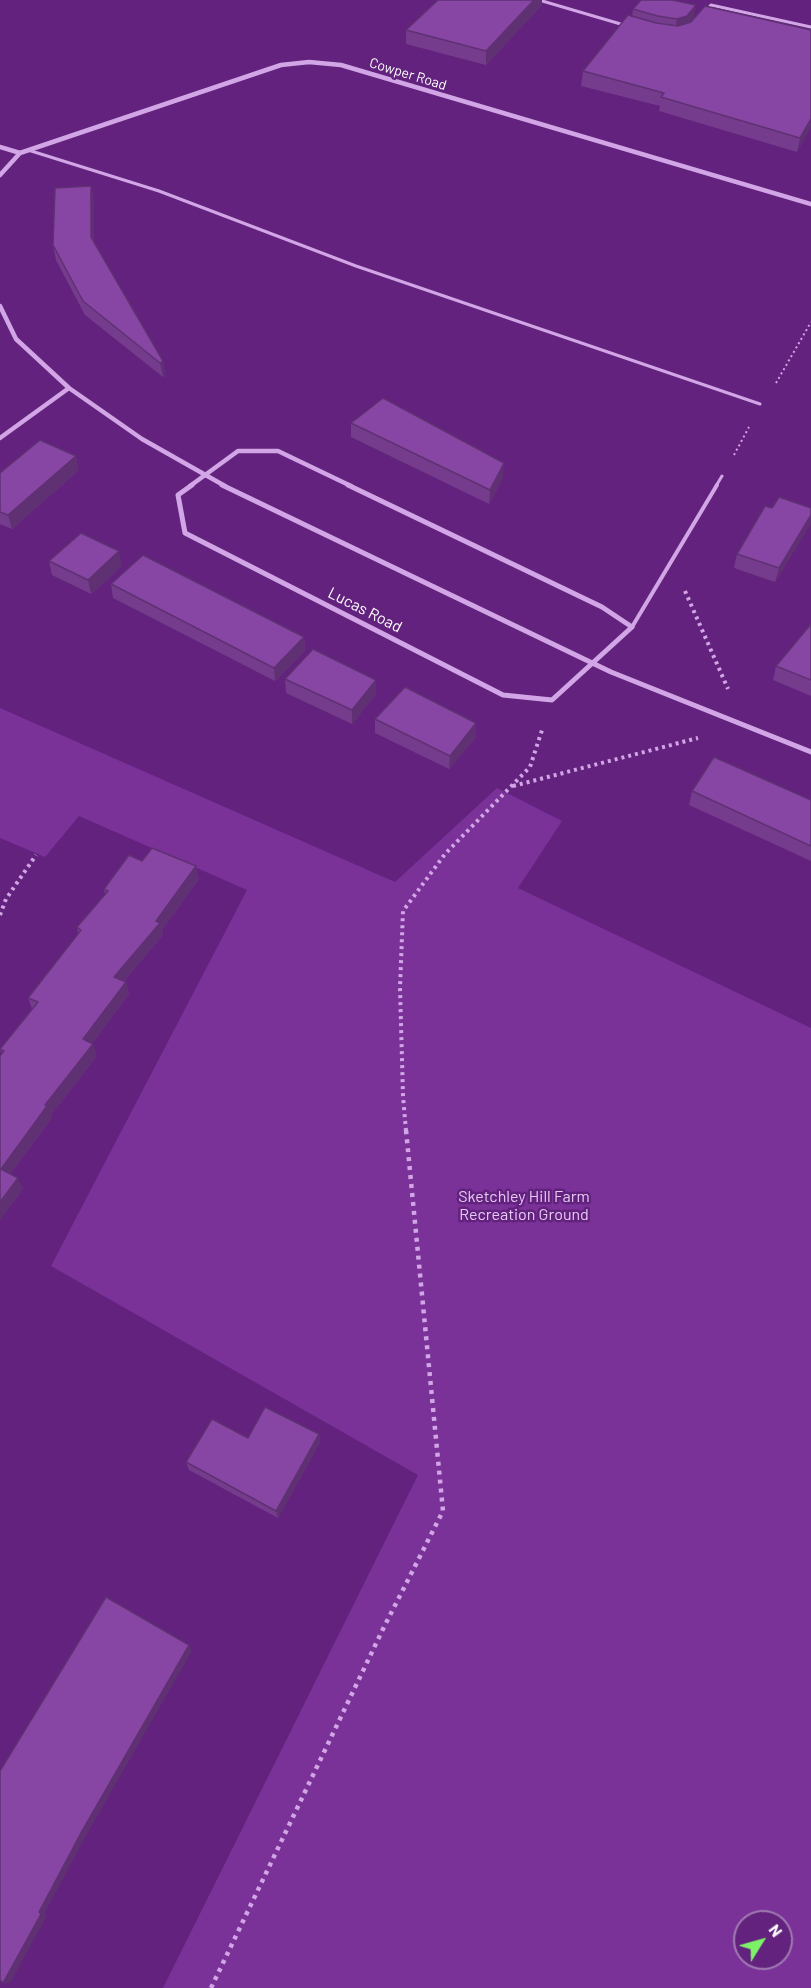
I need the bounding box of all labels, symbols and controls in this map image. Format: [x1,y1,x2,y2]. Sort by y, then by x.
street label: Cowper Road [367,54,449,94]
street label: Lucas Road [325,583,405,637]
park label: Sketchley Hill Farm Recreation Ground [458,1187,590,1225]
north arrow [733,1910,793,1970]
text: N [765,1920,787,1940]

